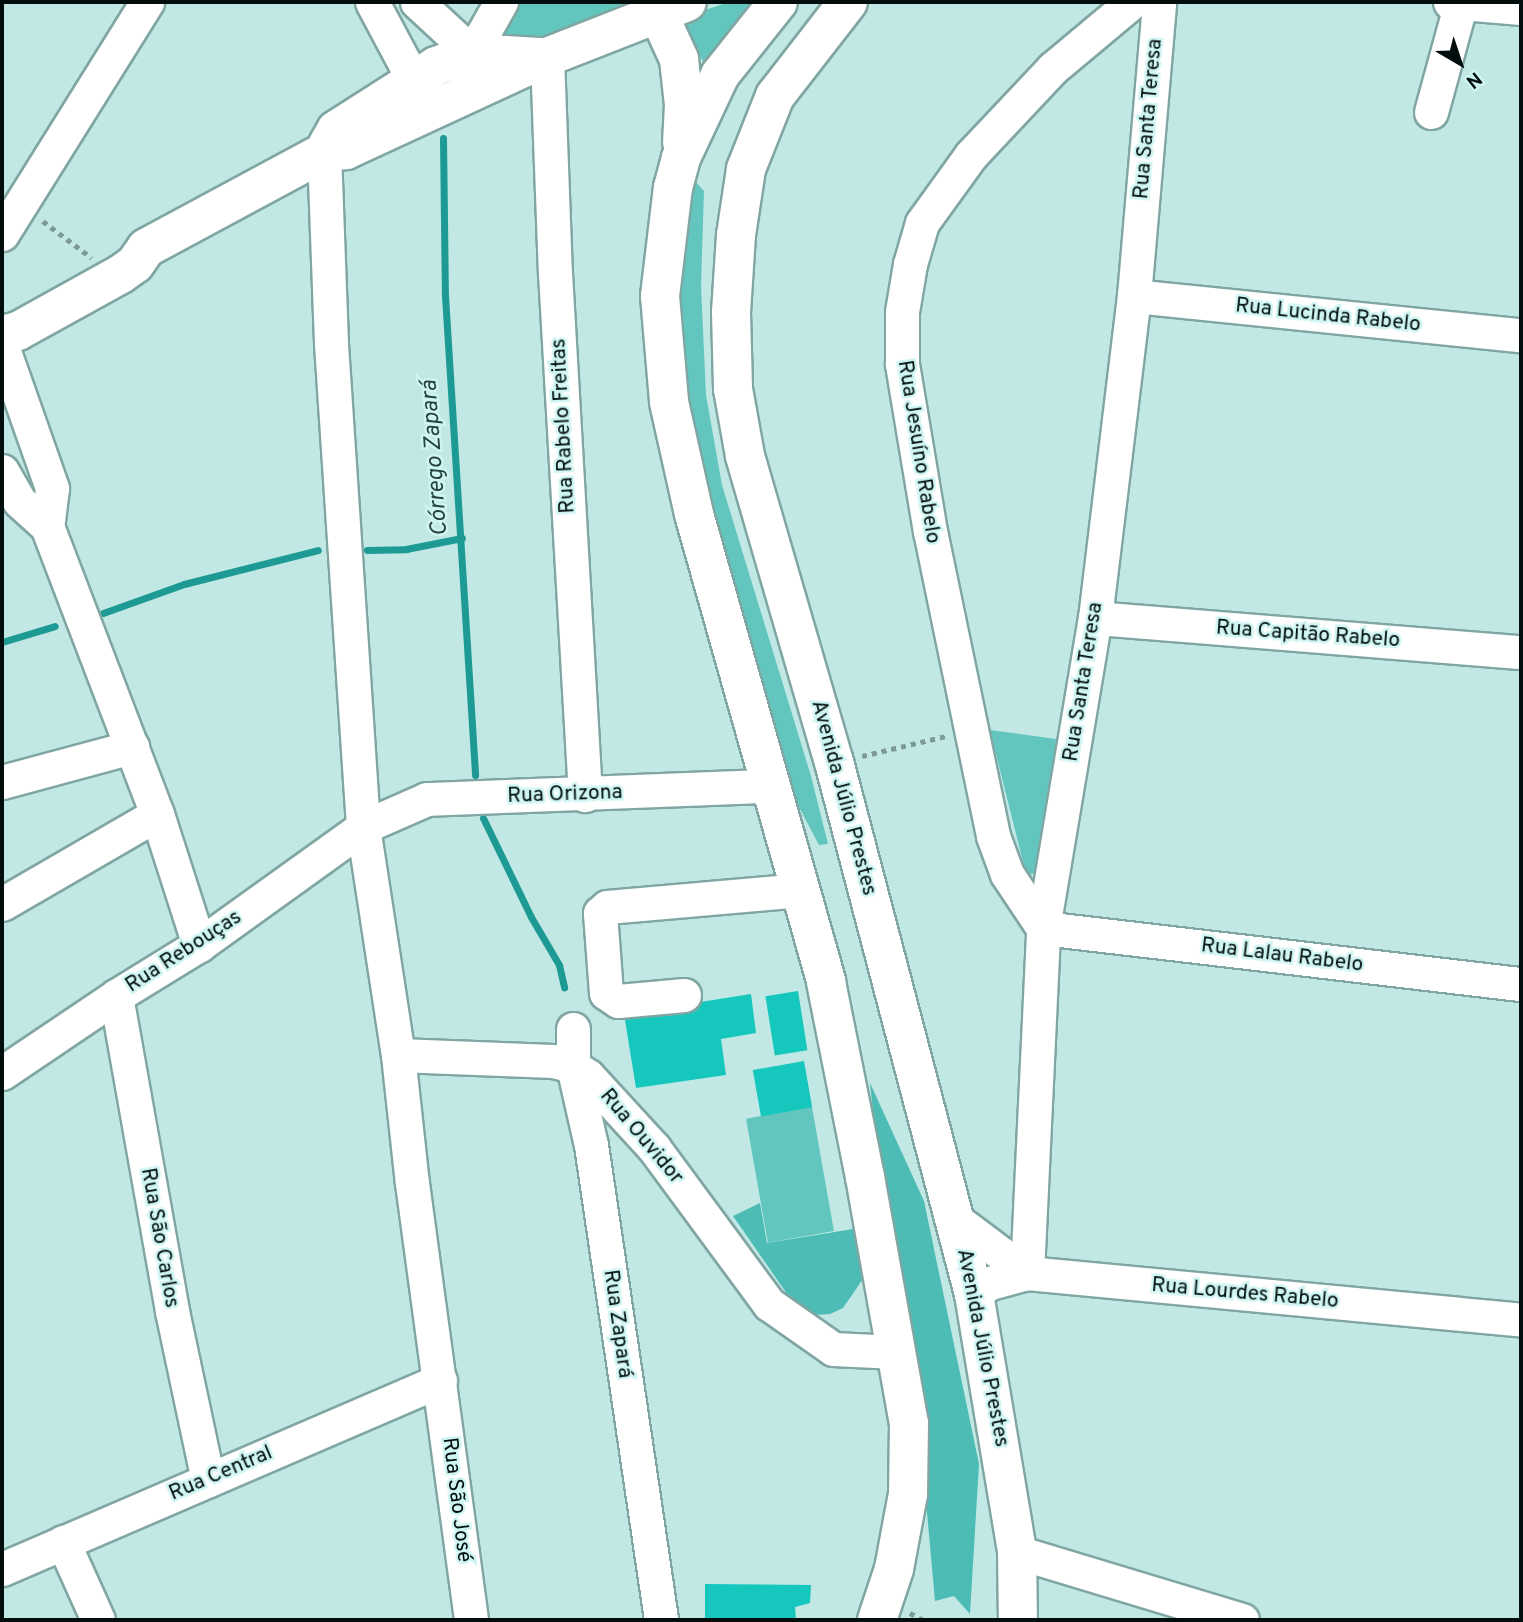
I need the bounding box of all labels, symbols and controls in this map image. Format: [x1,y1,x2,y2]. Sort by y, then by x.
north arrow [1425,28,1495,98]
street label: Rua Santa Teresa [1129,37,1169,201]
text: N [1460,66,1486,93]
street label: Rua Lucinda Rabelo [1234,294,1422,338]
street label: Rua Rabelo Freitas [547,338,581,514]
street label: Rua Jesuíno Rabelo [891,359,945,545]
water label: Córrego Zapará [417,379,455,537]
street label: Rua Santa Teresa [1059,600,1109,764]
street label: Rua Capitão Rabelo [1215,616,1401,654]
street label: Avenida Júlio Prestes [805,697,881,899]
street label: Rua Orizona [507,780,623,810]
street label: Rua Rebouças [121,905,247,999]
street label: Rua Lalau Rabelo [1199,934,1365,978]
street label: Rua Ouvidor [594,1084,688,1190]
street label: Rua São Carlos [134,1166,184,1310]
street label: Avenida Júlio Prestes [950,1247,1014,1449]
street label: Rua Zapará [597,1268,637,1380]
street label: Rua Lourdes Rabelo [1150,1273,1340,1315]
street label: Rua São José [436,1436,476,1564]
street label: Rua Central [166,1441,276,1507]

